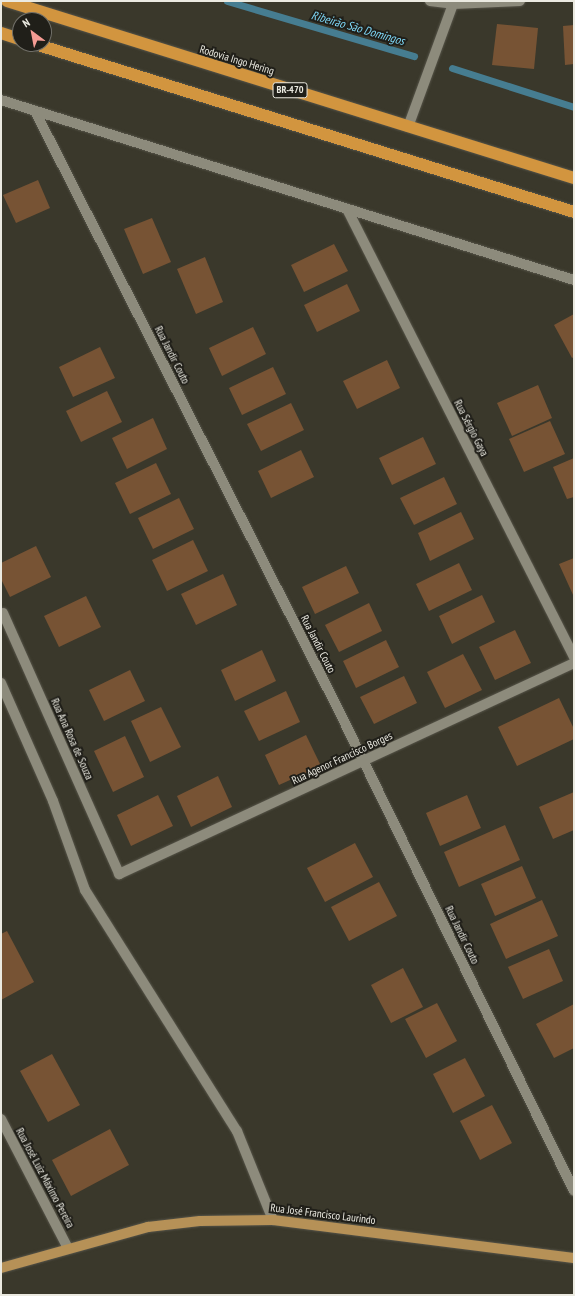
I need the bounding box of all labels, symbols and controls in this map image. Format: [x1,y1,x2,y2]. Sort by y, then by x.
water label: Ribeirão São Domingos [310,8,406,48]
north arrow [12,12,52,52]
text: N [20,15,32,30]
street label: Rodovia Ingo Hering [198,42,276,78]
road number: BR-470 [272,82,308,98]
street label: Rua Jandir Couto [152,324,192,386]
street label: Rua Sérgio Gaya [451,398,491,458]
street label: Rua Jandir Couto [298,613,338,675]
street label: Rua Ana Rosa de Souza [48,696,96,782]
street label: Rua Agenor Francisco Borges [290,729,394,787]
street label: Rua Jandir Couto [442,904,482,966]
street label: Rua José Luiz Máximo Pereira [13,1126,77,1230]
street label: Rua José Francisco Laurindo [270,1201,376,1227]

